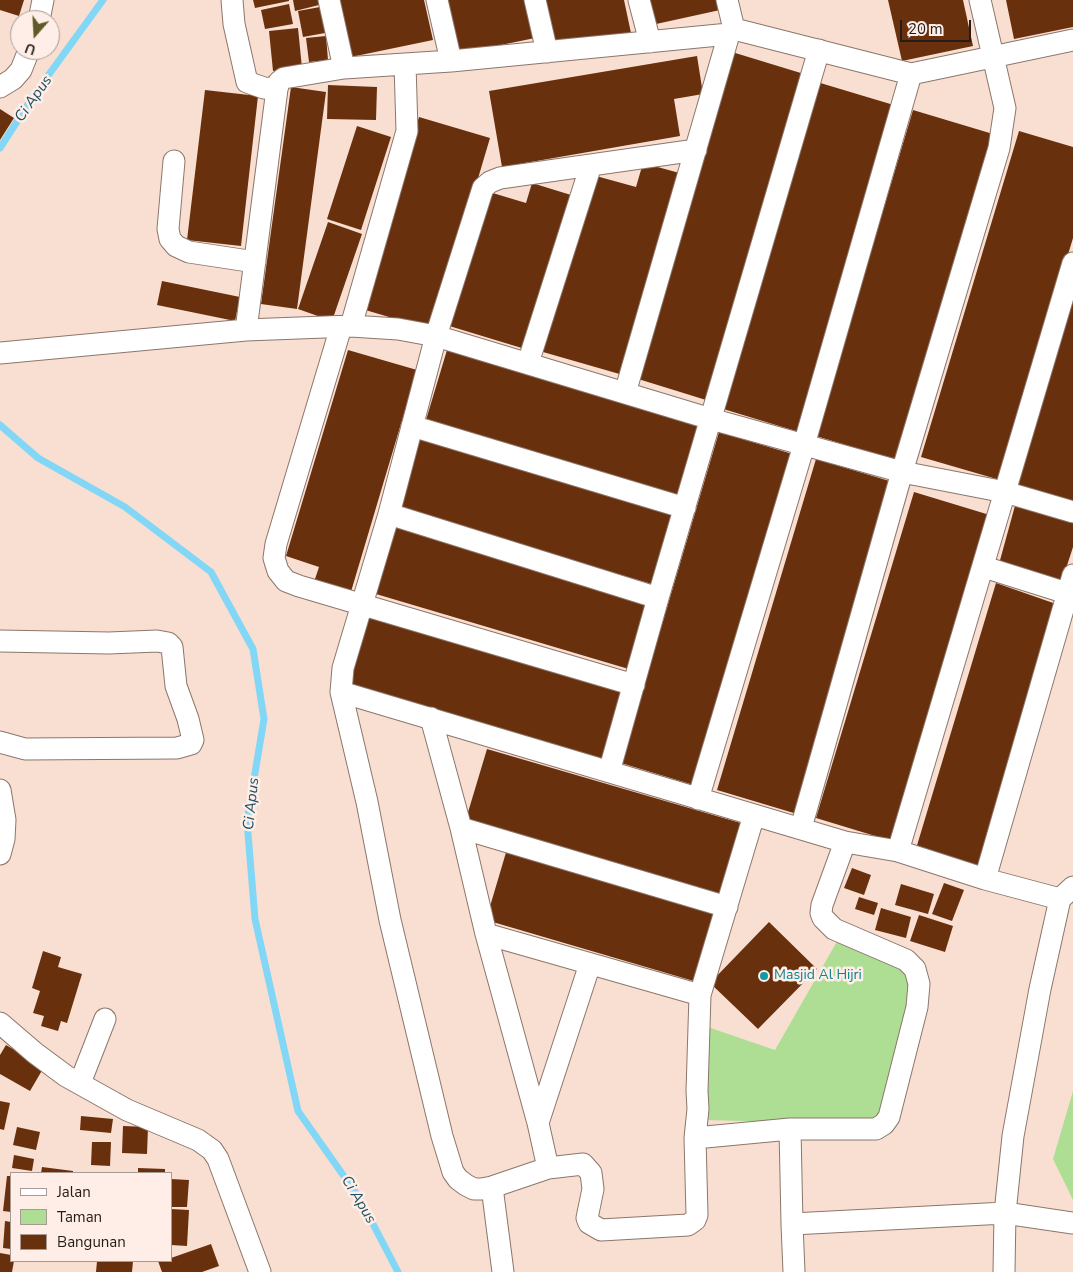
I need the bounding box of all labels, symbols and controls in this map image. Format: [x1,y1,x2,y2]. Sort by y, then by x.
north arrow [10,10,60,60]
scale bar [903,10,974,42]
text: 20 m [908,19,943,39]
text: U [22,38,38,59]
water label: Ci Apus [12,72,56,126]
water label: Ci Apus [240,777,264,831]
place label: Masjid Al Hijri [774,968,862,984]
marker: Masjid Al Hijri [758,970,770,982]
legend [10,1172,172,1262]
water label: Ci Apus [337,1173,379,1227]
text: Jalan [57,1182,91,1202]
text: Taman [57,1207,102,1227]
text: Bangunan [57,1232,126,1252]

